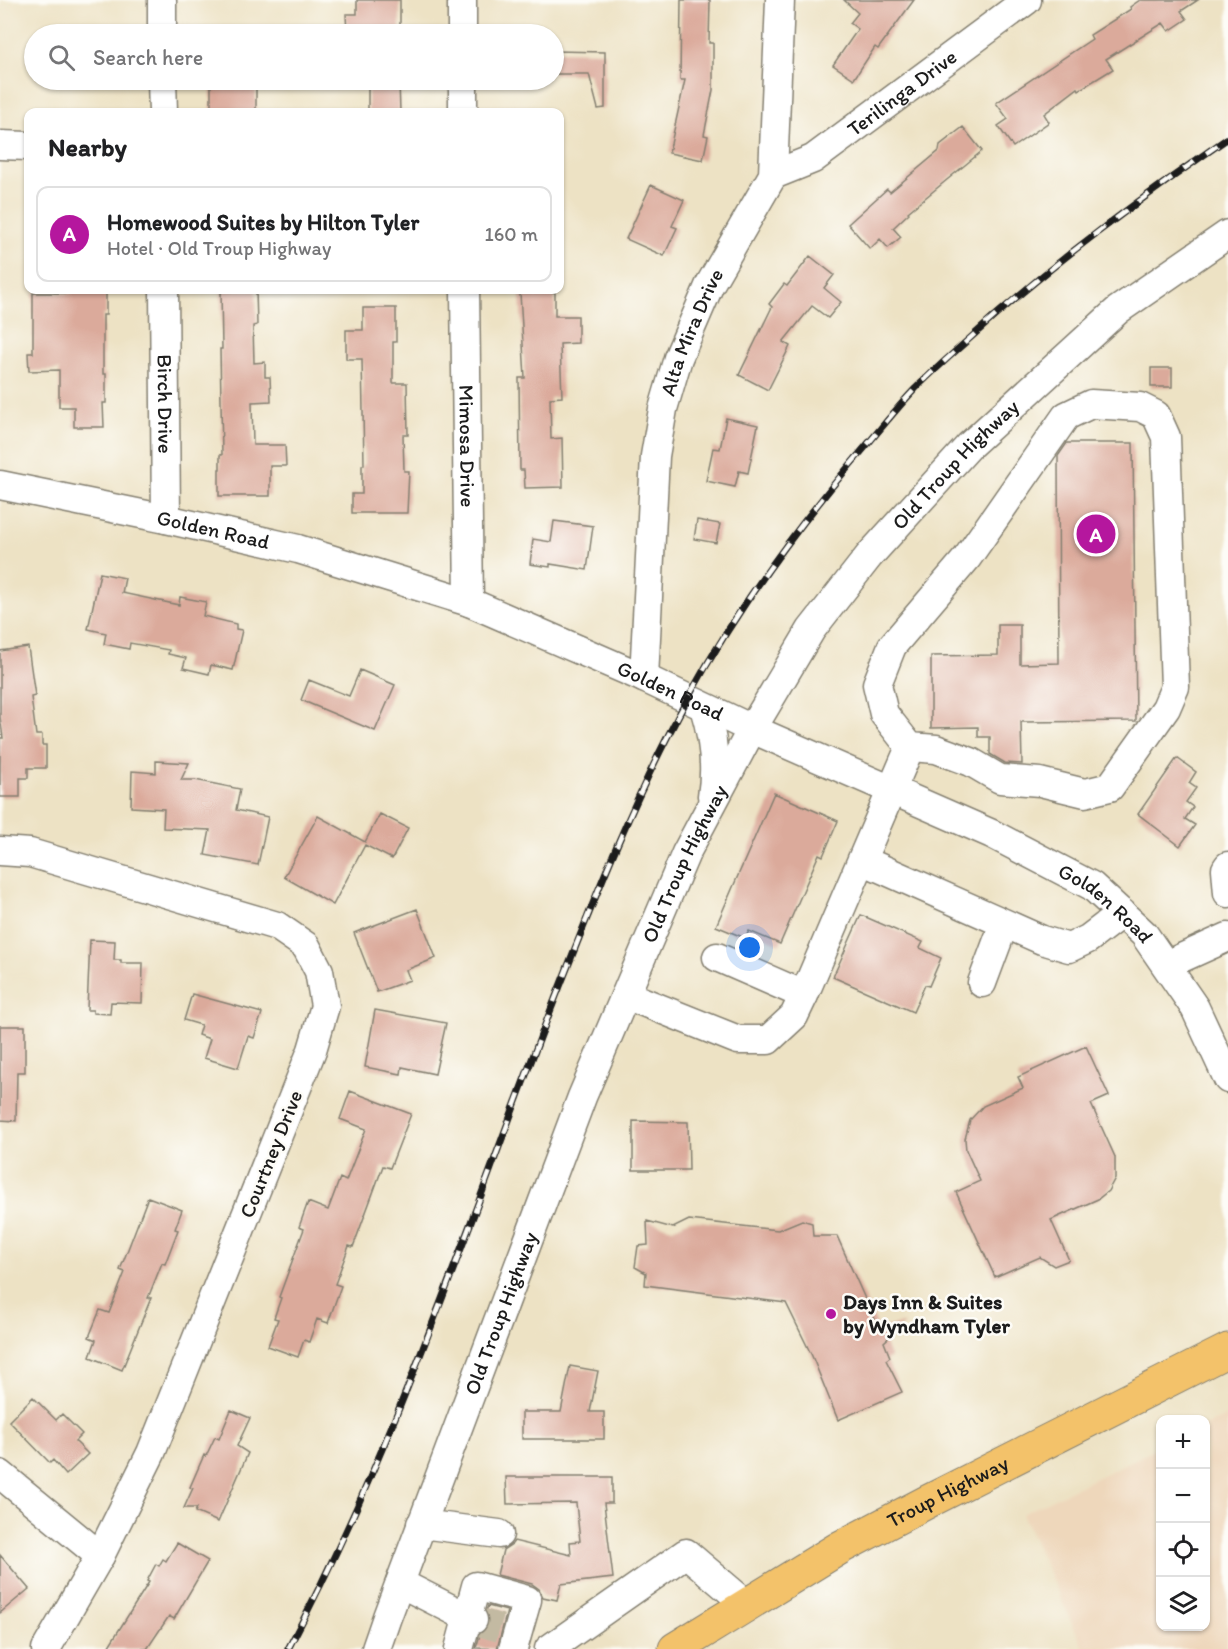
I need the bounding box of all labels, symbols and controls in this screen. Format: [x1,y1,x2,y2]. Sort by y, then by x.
search box [24,24,564,90]
icon: search [45,41,78,74]
text: Search here [93,44,203,71]
street label: Terilinga Drive [842,44,961,141]
text: Nearby [48,131,127,163]
text: Homewood Suites by Hilton Tyler [107,209,419,236]
text: A [63,222,76,246]
text: 160 m [485,222,538,246]
text: Hotel · Old Troup Highway [107,236,331,260]
street label: Alta Mira Drive [655,264,728,399]
street label: Birch Drive [153,354,178,454]
street label: Mimosa Drive [454,385,481,507]
street label: Old Troup Highway [886,394,1024,535]
street label: Golden Road [155,504,273,554]
pin: A [1076,512,1116,556]
street label: Golden Road [613,655,728,726]
street label: Old Troup Highway [636,780,732,946]
street label: Golden Road [1054,858,1159,948]
your location [735,933,764,962]
street label: Courtney Drive [234,1086,307,1221]
street label: Old Troup Highway [458,1228,542,1398]
place label: Days Inn & Suites by Wyndham Tyler [843,1289,1011,1339]
marker: Days Inn & Suites by Wyndham Tyler [824,1307,838,1321]
map controls [1156,1415,1210,1631]
button: + [1156,1415,1210,1469]
street label: Troup Highway [882,1450,1013,1533]
button: − [1156,1469,1210,1523]
button: locate [1156,1523,1210,1577]
button: layers [1156,1577,1210,1631]

